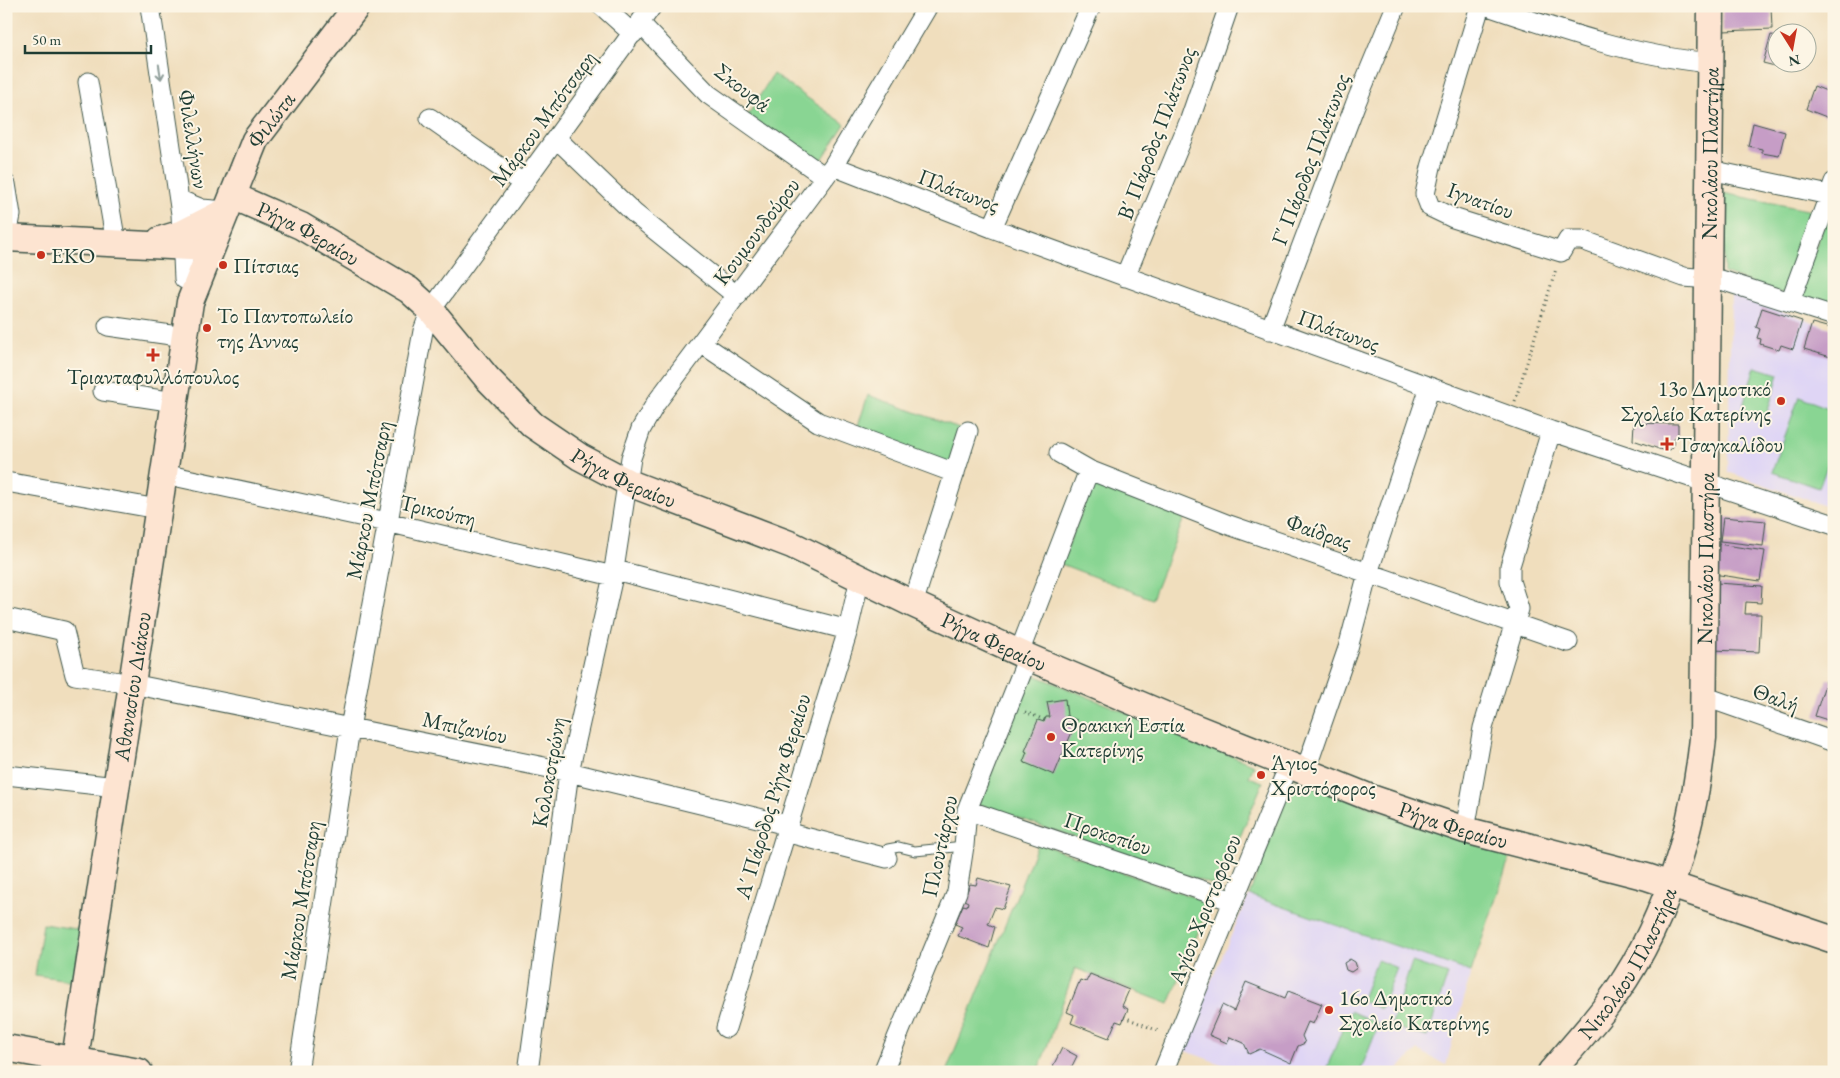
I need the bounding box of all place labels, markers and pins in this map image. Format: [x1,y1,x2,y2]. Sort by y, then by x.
place label: ΕΚΟ [51,241,95,270]
marker: ΕΚΟ [35,249,47,261]
place label: Πίτσιας [233,251,299,280]
marker: Πίτσιας [217,259,229,271]
place label: Το Παντοπωλείο της Άννας [217,301,354,355]
marker: Το Παντοπωλείο της Άννας [201,322,213,334]
marker: Τριανταφυλλόπουλος [147,349,159,361]
place label: Τριανταφυλλόπουλος [67,362,239,391]
place label: 13ο Δημοτικό Σχολείο Κατερίνης [1621,374,1771,428]
marker: 13ο Δημοτικό Σχολείο Κατερίνης [1775,395,1787,407]
place label: Τσαγκαλίδου [1677,430,1783,459]
marker: Τσαγκαλίδου [1661,438,1673,450]
place label: Θρακική Εστία Κατερίνης [1061,710,1186,764]
marker: Θρακική Εστία Κατερίνης [1045,731,1057,743]
place label: Άγιος Χριστόφορος [1270,748,1376,802]
marker: Άγιος Χριστόφορος [1255,769,1267,781]
place label: 16ο Δημοτικό Σχολείο Κατερίνης [1339,983,1489,1037]
marker: 16ο Δημοτικό Σχολείο Κατερίνης [1323,1004,1335,1016]

